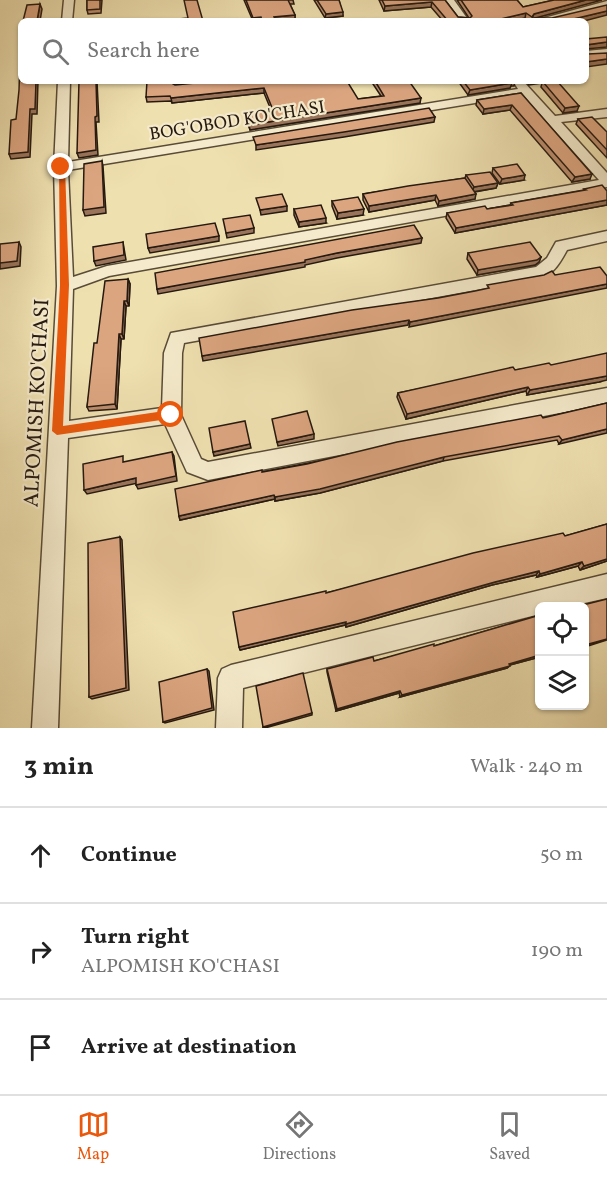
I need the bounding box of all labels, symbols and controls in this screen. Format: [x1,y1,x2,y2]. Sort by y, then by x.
search box [18,18,589,84]
icon: search [39,35,72,68]
text: Search here [87,36,200,67]
street label: BOG'OBOD KO'CHASI [148,95,327,148]
route end [47,153,73,179]
street label: ALPOMISH KO'CHASI [18,298,57,508]
route start [157,401,183,427]
map controls [535,602,589,710]
button: locate [535,602,589,656]
button: layers [535,656,589,710]
text: 3 min [24,749,94,785]
text: Walk · 240 m [470,753,583,781]
icon: ahead [24,839,57,872]
text: Continue [81,840,177,871]
text: 50 m [540,841,583,869]
text: Turn right [81,922,189,953]
icon: right [24,935,57,968]
text: 190 m [531,937,583,965]
text: ALPOMISH KO'CHASI [81,953,280,981]
icon: arrive [24,1031,57,1064]
text: Arrive at destination [81,1032,297,1063]
tab: Map [77,1108,110,1166]
tab: Directions [263,1108,336,1166]
tab: Saved [489,1108,530,1166]

